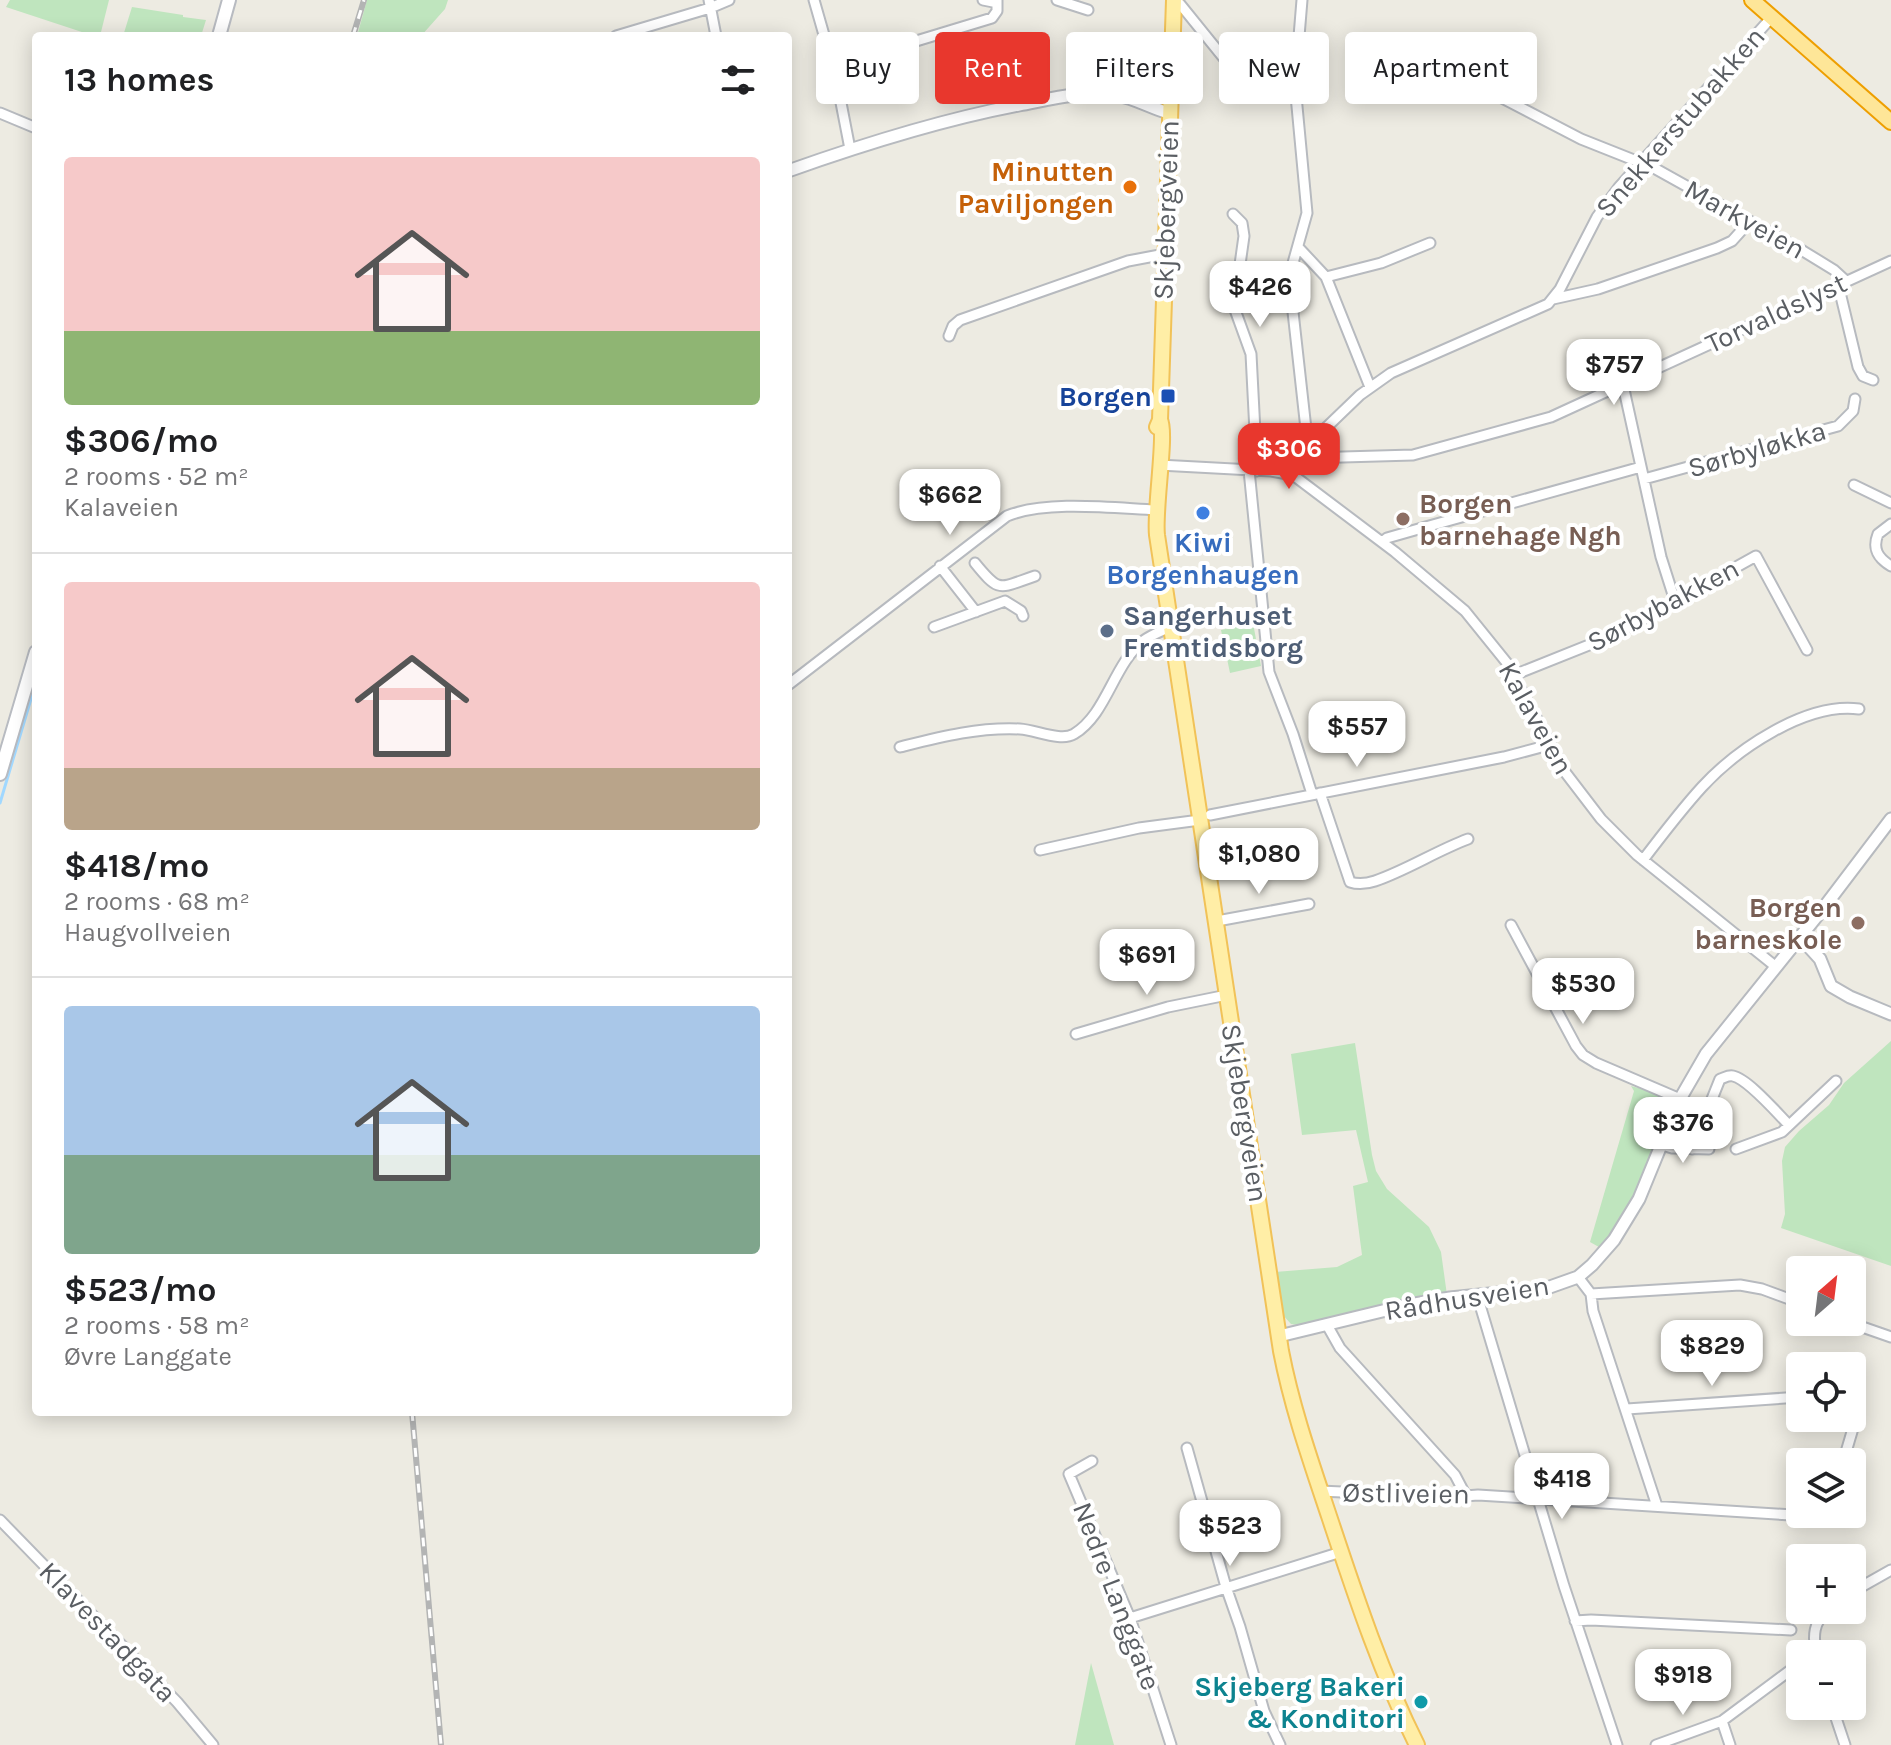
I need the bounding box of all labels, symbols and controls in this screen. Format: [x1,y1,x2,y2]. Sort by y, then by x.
street label: Snekkerstubakken [1588,20,1772,224]
chip: Buy [816,32,919,104]
chip: Rent [935,32,1050,104]
chip: Filters [1066,32,1203,104]
chip: New [1219,32,1329,104]
chip: Apartment [1345,32,1537,104]
icon: filters [716,58,760,102]
text: 13 homes [64,60,215,100]
street label: Skjebergveien [1146,119,1186,301]
place label: Minutten Paviljongen [958,155,1114,220]
street label: Markveien [1679,172,1811,266]
marker: Minutten Paviljongen [1121,178,1139,196]
icon: home [340,209,484,353]
pin: $426 [1213,261,1307,329]
street label: Torvaldslyst [1700,266,1852,360]
text: $426 [1228,271,1292,302]
pin: $757 [1567,339,1661,407]
text: $757 [1585,349,1643,380]
place label: Borgen [1059,380,1152,413]
marker: Borgen [1159,387,1177,405]
street label: Sørbyløkka [1684,414,1830,484]
text: $306/mo [64,421,218,461]
pin: $306 [1242,423,1336,491]
text: $306 [1256,433,1322,464]
text: 2 rooms · 52 m² [64,461,249,492]
pin: $662 [903,469,997,537]
text: $662 [917,479,983,510]
place label: Borgen barnehage Ngh [1419,487,1622,552]
text: Kalaveien [64,492,179,523]
marker: Kiwi Borgenhaugen [1194,504,1212,522]
marker: Borgen barnehage Ngh [1394,510,1412,528]
place label: Kiwi Borgenhaugen [1106,526,1300,591]
street label: Sørbybakken [1582,551,1744,659]
place label: Sangerhuset Fremtidsborg [1123,599,1303,664]
marker: Sangerhuset Fremtidsborg [1098,622,1116,640]
icon: home [340,634,484,778]
street label: Kalaveien [1492,656,1580,780]
pin: $557 [1310,701,1404,769]
text: $557 [1326,711,1388,742]
pin: $1,080 [1194,828,1324,896]
text: $1,080 [1217,838,1301,869]
text: $418/mo [64,846,209,886]
text: 2 rooms · 68 m² [64,886,250,917]
place label: Borgen barneskole [1695,891,1842,956]
marker: Borgen barneskole [1849,914,1867,932]
text: Haugvollveien [64,917,231,948]
pin: $691 [1100,929,1194,997]
text: $691 [1118,939,1176,970]
pin: $530 [1536,958,1630,1026]
text: $530 [1550,968,1616,999]
street label: Skjebergveien [1215,1021,1275,1205]
icon: home [340,1058,484,1202]
pin: $376 [1636,1097,1730,1165]
text: $376 [1652,1107,1714,1138]
north arrow [1786,1256,1866,1336]
map controls [1786,1256,1866,1720]
street label: Rådhusveien [1383,1269,1551,1327]
text: $523/mo [64,1270,216,1310]
text: 2 rooms · 58 m² [64,1310,250,1341]
pin: $829 [1665,1320,1759,1388]
text: $829 [1679,1330,1745,1361]
text: Øvre Langgate [64,1341,232,1372]
button: locate [1786,1352,1866,1432]
button: layers [1786,1448,1866,1528]
pin: $418 [1515,1453,1609,1521]
text: $418 [1532,1463,1592,1494]
street label: Østliveien [1342,1475,1470,1511]
street label: Nedre Langgate [1066,1497,1168,1695]
pin: $523 [1183,1500,1277,1568]
text: $523 [1198,1510,1262,1541]
button: + [1786,1544,1866,1624]
street label: Klavestadgata [33,1555,183,1709]
button: − [1786,1640,1866,1720]
pin: $918 [1636,1649,1730,1717]
text: $918 [1653,1659,1713,1690]
place label: Skjeberg Bakeri & Konditori [1194,1670,1405,1735]
marker: Skjeberg Bakeri & Konditori [1412,1693,1430,1711]

